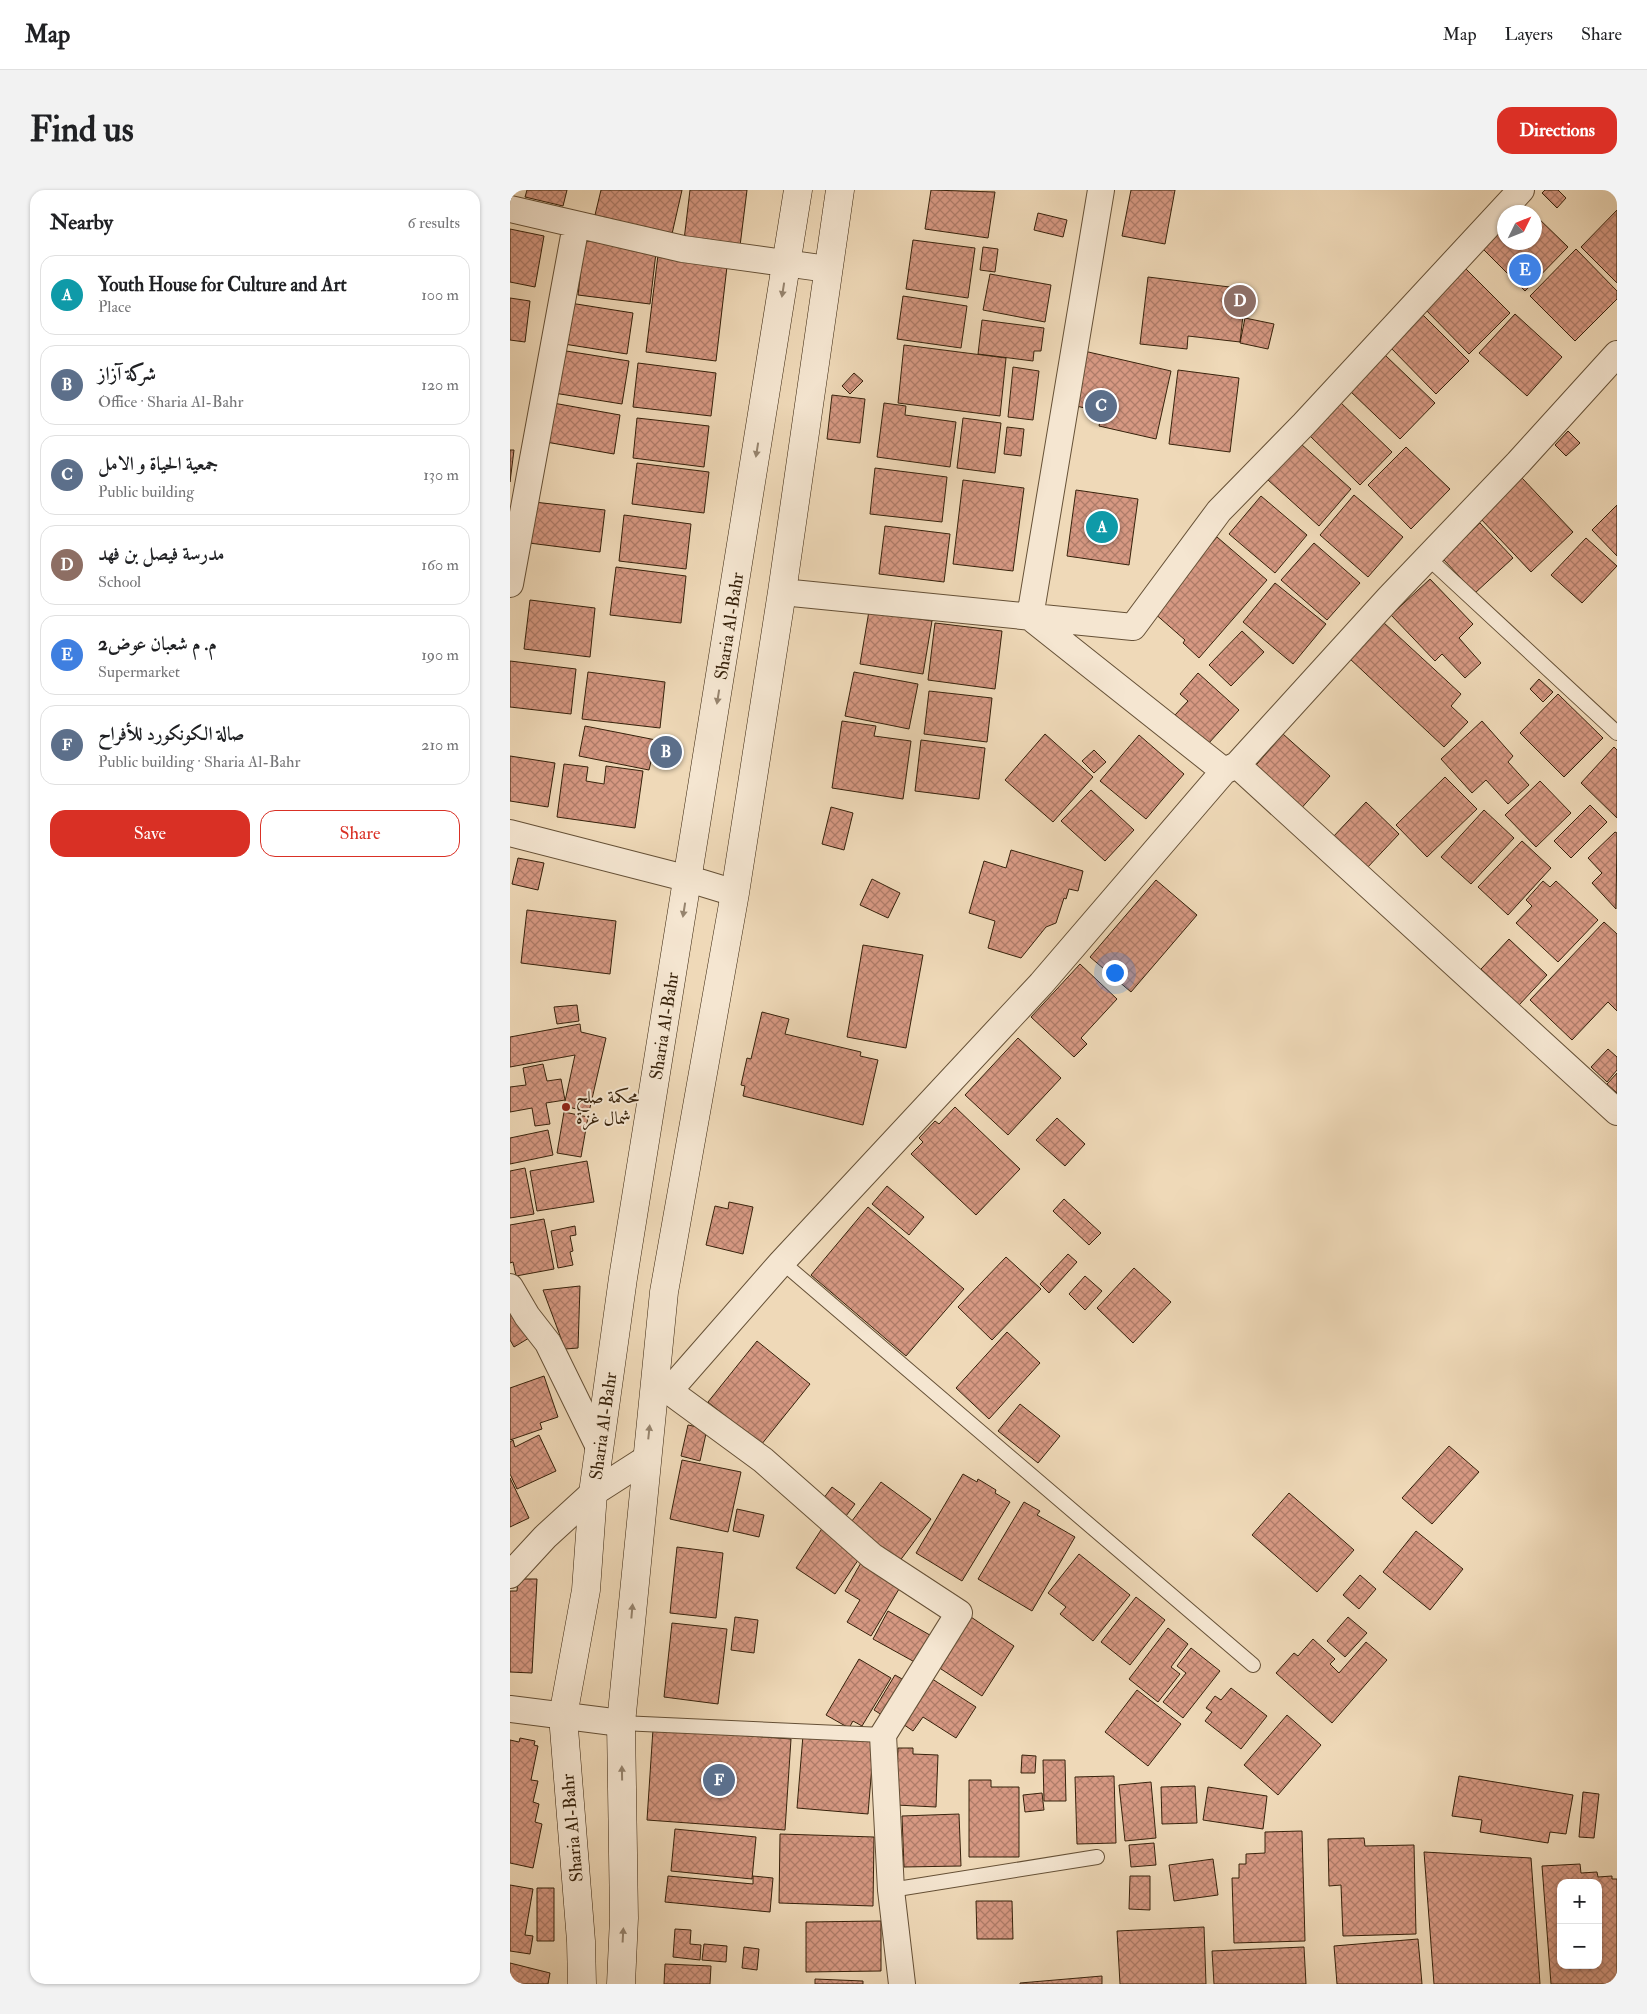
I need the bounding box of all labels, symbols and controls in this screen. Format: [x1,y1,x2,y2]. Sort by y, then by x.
text: Map [25,19,70,50]
text: Map [1443,23,1477,46]
text: Layers [1505,23,1553,46]
text: Share [1581,23,1622,46]
button: Directions [1497,107,1617,154]
text: Find us [30,108,134,152]
north arrow [1497,205,1542,250]
text: Nearby [50,209,113,236]
text: 6 results [408,213,460,233]
pin: E [1509,251,1541,289]
text: Youth House for Culture and Art [98,273,347,297]
one-way arrow [778,282,786,298]
pin: D [1224,282,1256,320]
text: A [62,285,72,305]
text: 100 m [421,285,459,305]
text: Place [98,297,131,317]
text: شركة آزاز [98,362,156,386]
text: B [62,375,72,395]
text: 120 m [421,375,459,395]
pin: C [1085,387,1117,425]
text: Office · Sharia Al-Bahr [98,392,243,412]
one-way arrow [753,443,761,459]
text: جمعية الحياة و الامل [98,452,218,476]
text: C [61,465,73,485]
text: 130 m [423,465,459,485]
text: Public building [98,482,194,502]
pin: A [1086,508,1118,546]
text: مدرسة فيصل بن فهد [98,542,224,566]
text: D [60,555,74,575]
text: 160 m [421,555,459,575]
street label: Sharia Al-Bahr [710,570,749,681]
text: School [98,572,141,592]
text: م. م شعبان عوض2 [98,632,217,656]
text: E [61,645,73,665]
text: 190 m [421,645,459,665]
text: Supermarket [98,662,180,682]
one-way arrow [713,690,721,706]
text: صالة الكونكورد للأفراح [98,722,245,746]
pin: B [650,733,682,771]
text: F [62,735,72,755]
text: 210 m [421,735,459,755]
text: Public building · Sharia Al-Bahr [98,752,300,772]
button: Save [50,810,250,857]
button: Share [260,810,460,857]
one-way arrow [679,902,687,918]
your location [1102,960,1128,986]
street label: Sharia Al-Bahr [645,970,684,1081]
place label: محكمة صلح شمال غزة [576,1086,639,1131]
marker: محكمة صلح شمال غزة [560,1101,572,1113]
street label: Sharia Al-Bahr [585,1370,622,1481]
one-way arrow [645,1423,653,1439]
one-way arrow [628,1603,636,1619]
pin: F [703,1761,735,1799]
one-way arrow [618,1765,626,1781]
street label: Sharia Al-Bahr [556,1773,589,1883]
map controls [1557,1879,1602,1969]
button: + [1557,1879,1602,1924]
button: − [1557,1924,1602,1969]
one-way arrow [620,1927,628,1943]

